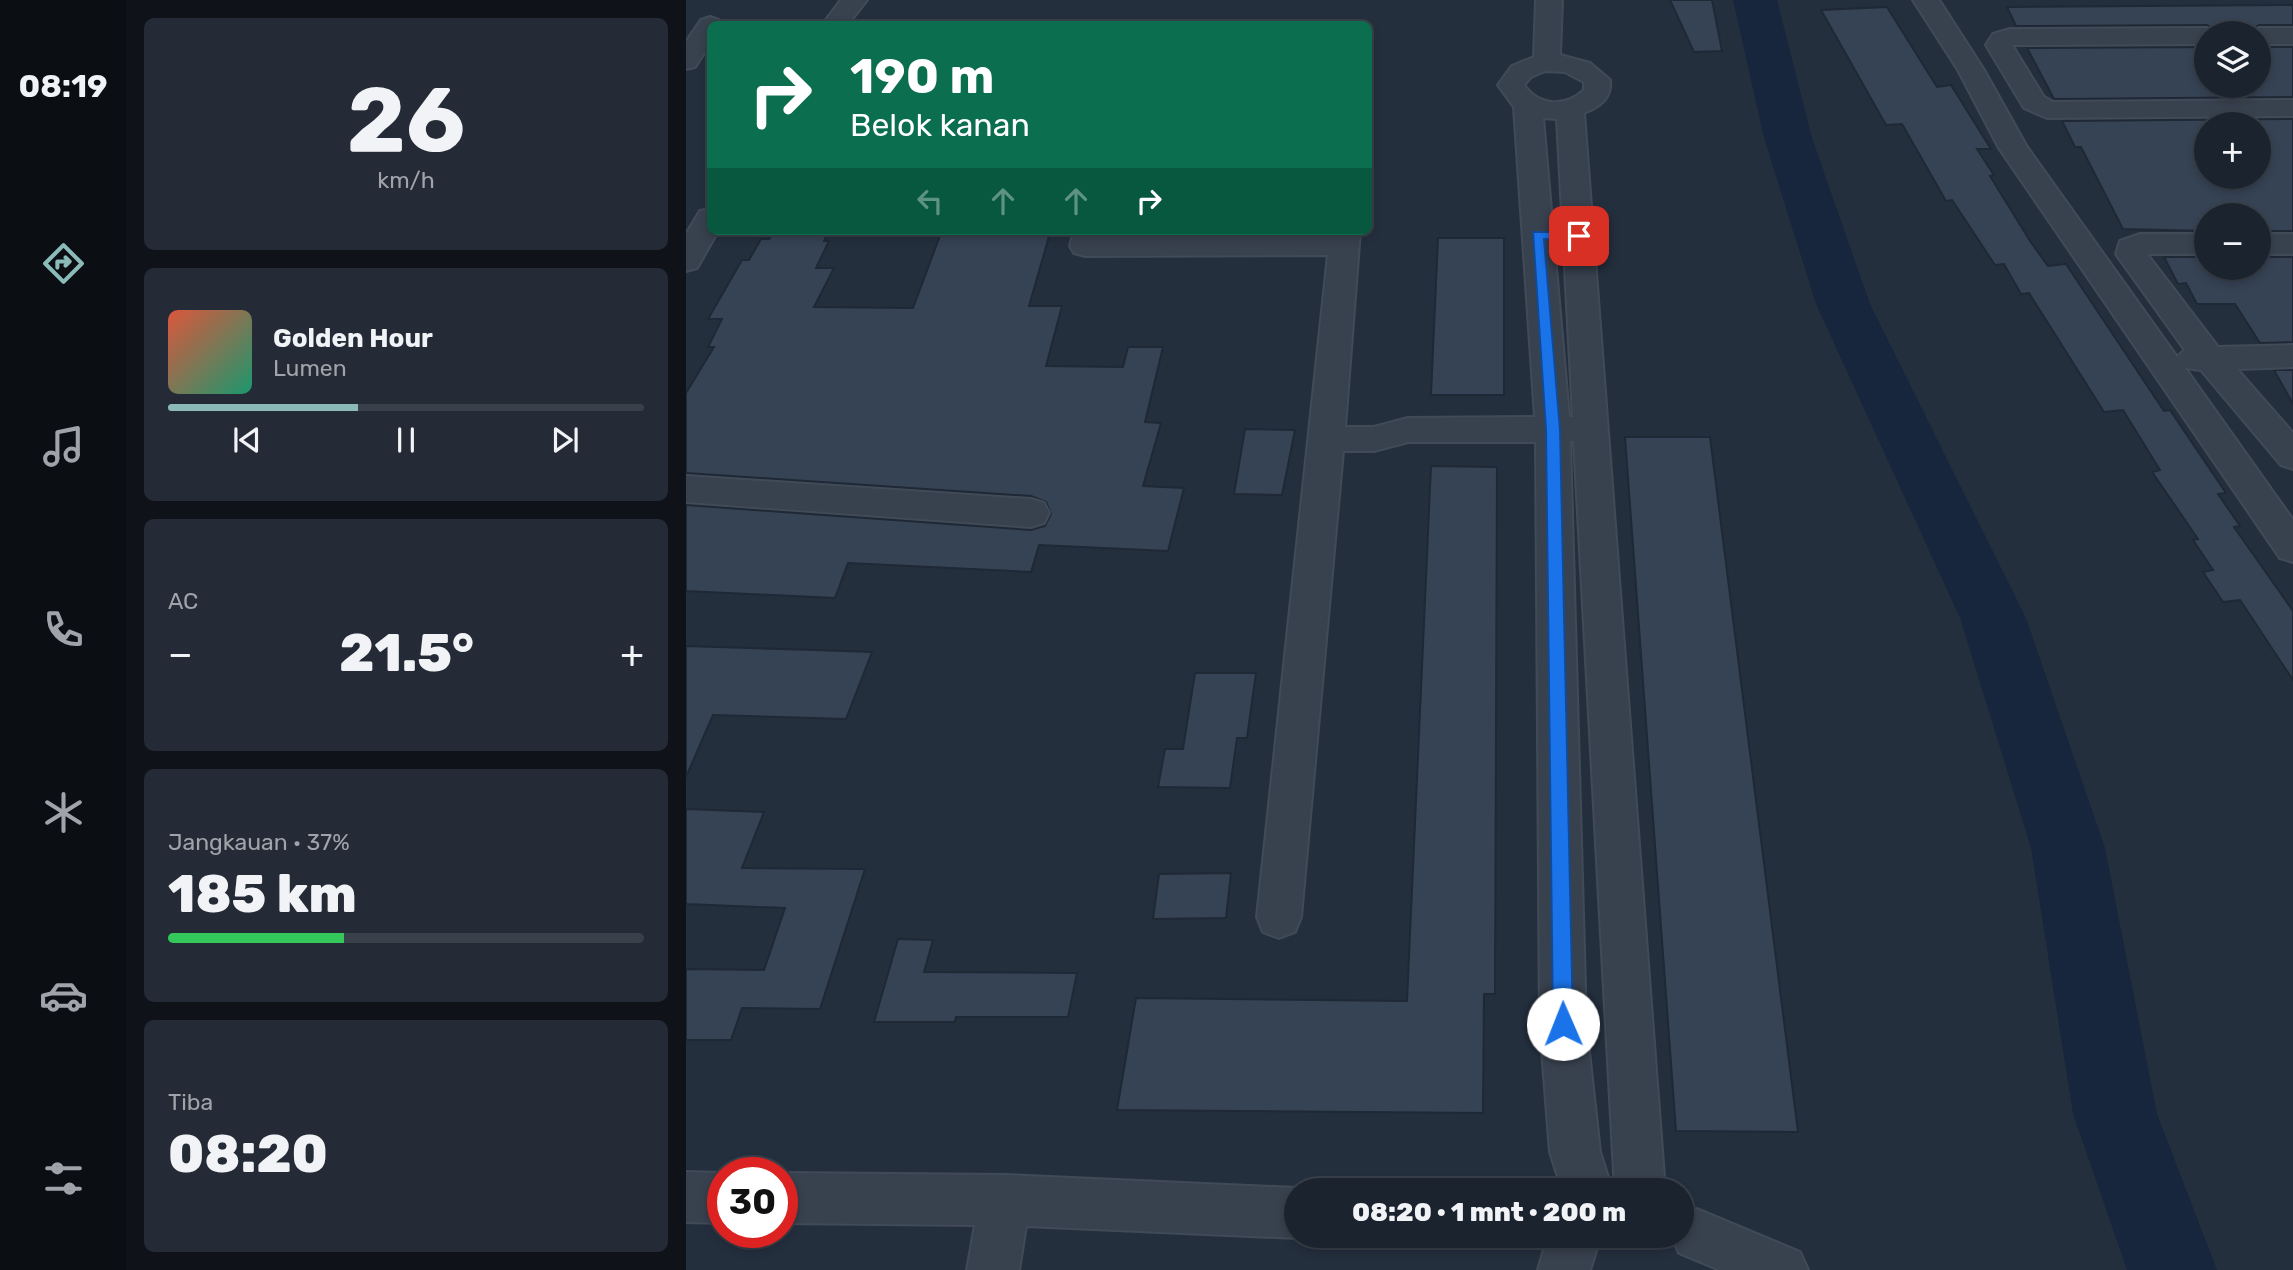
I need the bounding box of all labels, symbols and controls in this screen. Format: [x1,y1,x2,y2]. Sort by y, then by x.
map controls [2194,21,2271,280]
button: layers [2194,21,2271,98]
text: 190 m [850,47,994,105]
icon: right [735,49,826,140]
text: 26 [347,66,465,174]
text: 08:19 [18,67,108,105]
text: Belok kanan [850,106,1030,144]
button: + [2194,112,2271,189]
text: km/h [377,166,435,194]
icon: left [911,182,949,220]
icon: ahead [984,182,1022,220]
icon: ahead [1057,182,1095,220]
icon: right [1130,182,1168,220]
button: − [2194,203,2271,280]
pin [1549,206,1609,266]
icon: arrive [1560,217,1598,255]
icon: directions [39,239,88,288]
text: Golden Hour [273,323,433,354]
text: Lumen [273,354,347,382]
icon: previous [228,421,266,459]
icon: pause [387,421,425,459]
icon: next [546,421,584,459]
icon: music [39,422,88,471]
text: AC [168,587,198,615]
icon: phone [39,605,88,654]
text: 21.5° [339,622,474,684]
text: − [168,631,193,677]
text: + [620,631,644,677]
icon: climate [39,788,88,837]
text: Jangkauan · 37% [168,828,350,856]
text: 185 km [168,863,357,925]
icon: car [39,971,88,1020]
position arrow [1526,987,1600,1061]
text: Tiba [168,1088,213,1116]
text: 08:20 [168,1123,328,1185]
icon: filters [39,1154,88,1203]
speed limit sign: 30 [707,1157,798,1248]
text: 08:20 · 1 mnt · 200 m [1352,1197,1626,1228]

